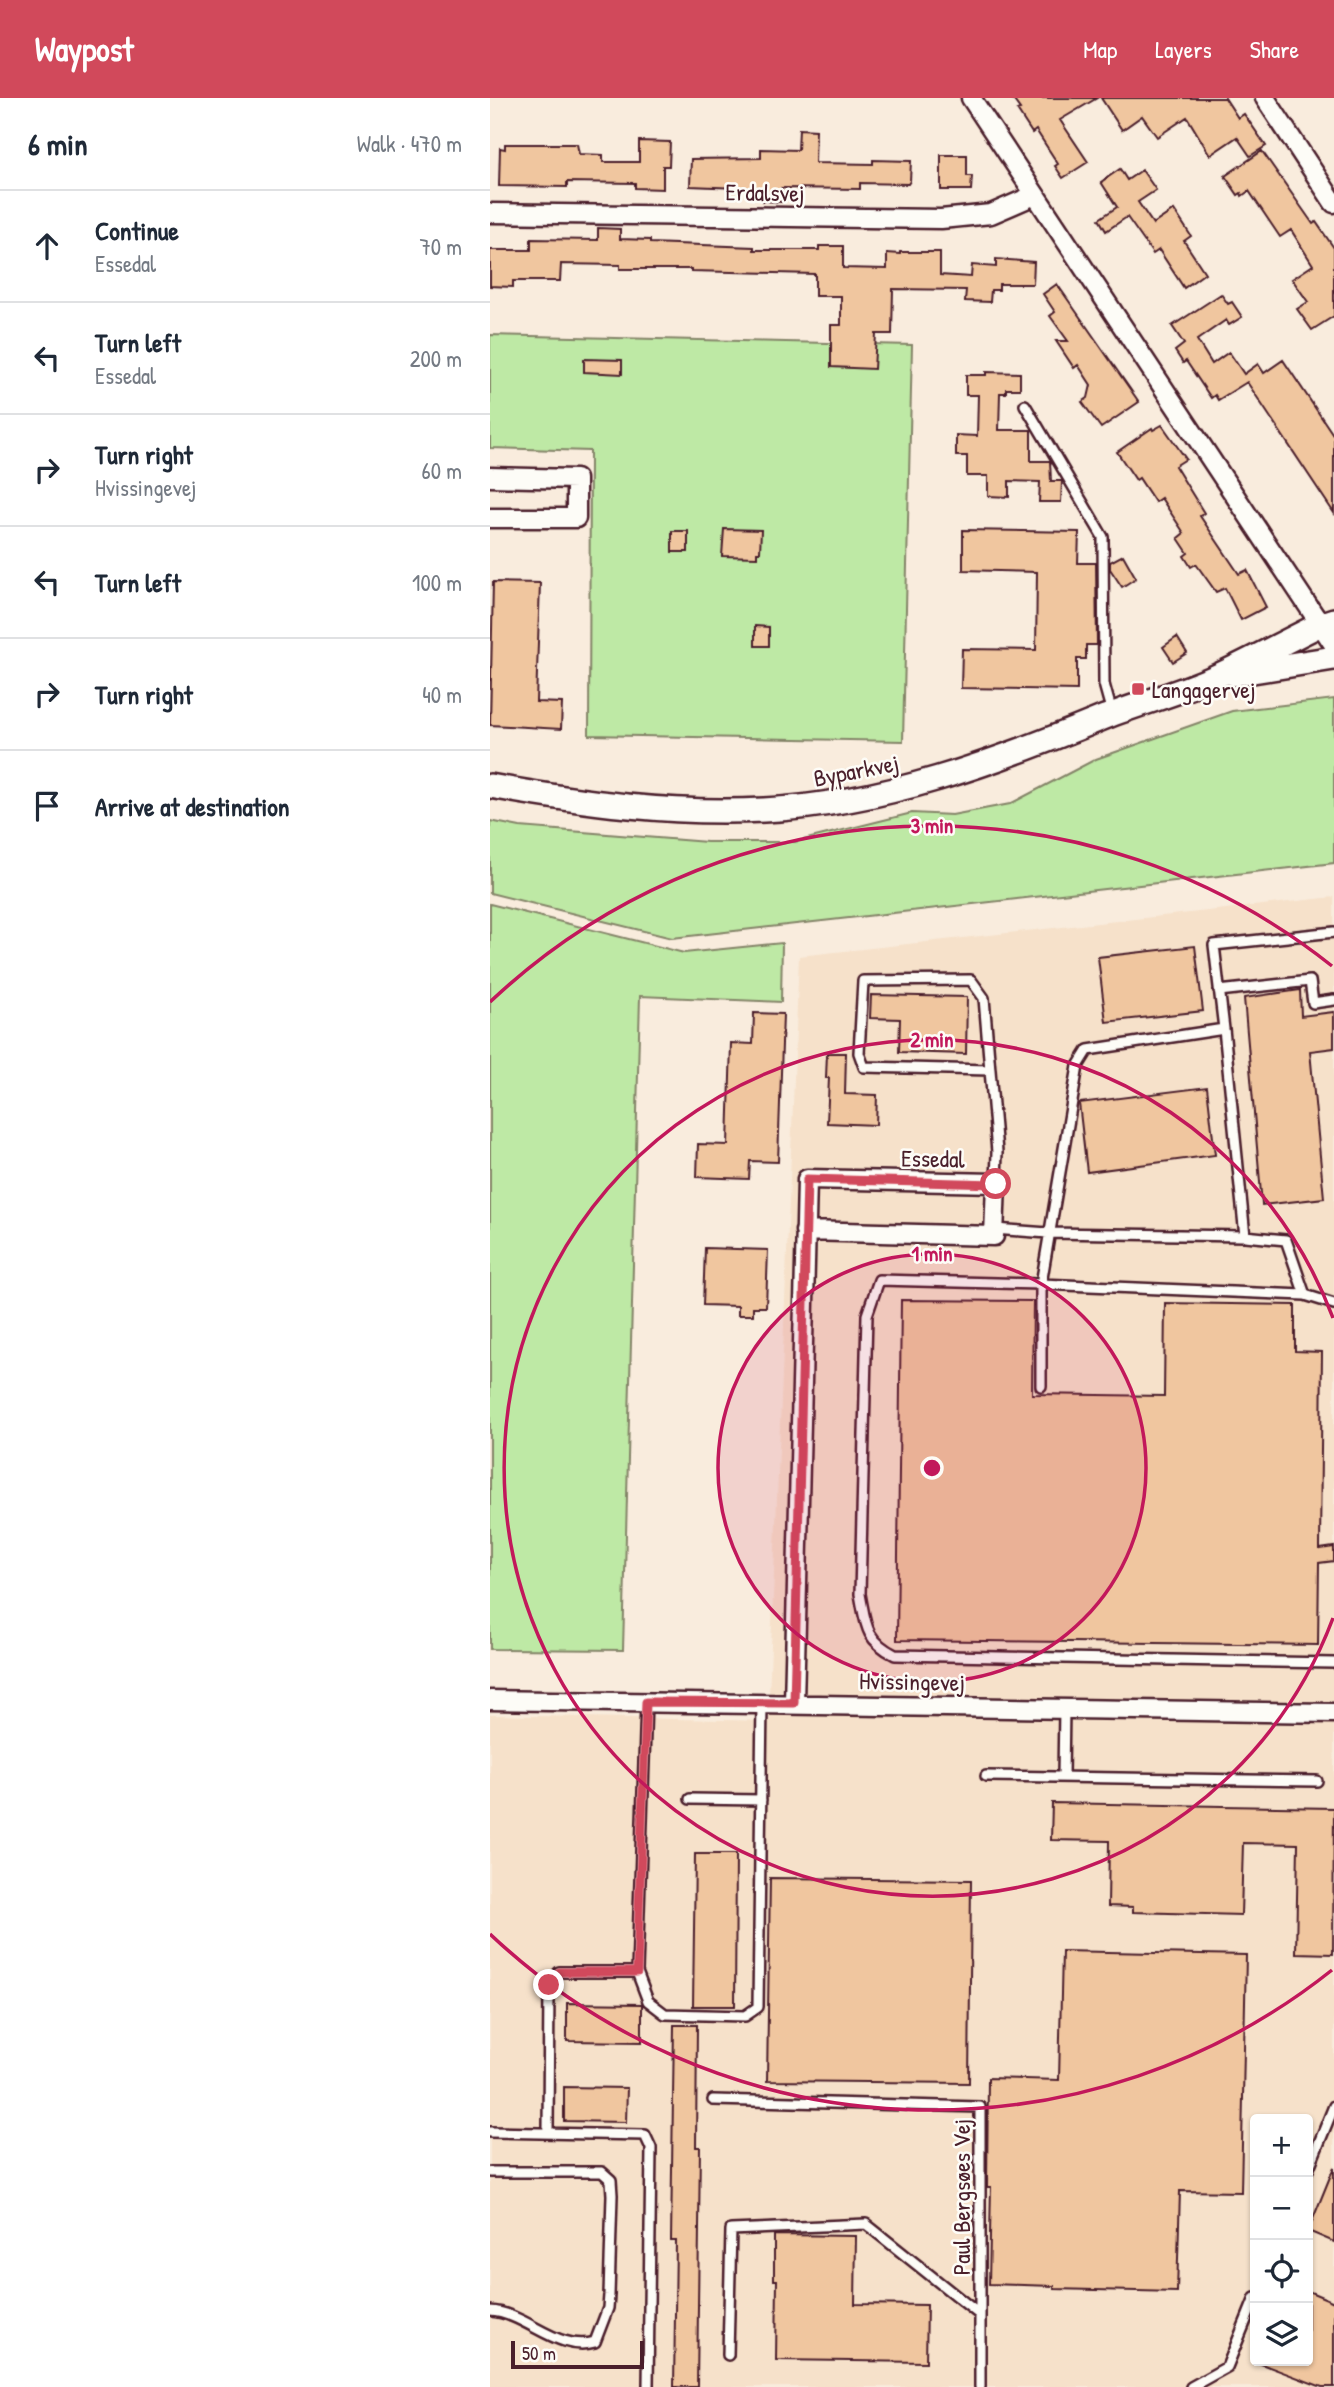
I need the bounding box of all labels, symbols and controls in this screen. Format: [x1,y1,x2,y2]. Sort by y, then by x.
text: Waypost [35,27,134,71]
text: Map [1083,33,1117,65]
text: Layers [1155,33,1212,65]
text: Share [1250,33,1299,65]
text: 6 min [28,124,88,164]
text: Walk · 470 m [357,128,462,159]
street label: Erdalsvej [725,175,805,209]
text: Continue [95,213,179,248]
icon: ahead [28,227,66,265]
text: 70 m [419,231,462,262]
text: Essedal [95,248,156,279]
text: Turn left [95,325,181,360]
icon: left [28,339,66,377]
text: 200 m [410,343,462,374]
text: Essedal [95,360,156,391]
text: Turn right [95,437,193,472]
icon: right [28,451,66,489]
text: 60 m [422,455,462,486]
text: Hvissingevej [95,472,197,503]
icon: left [28,563,66,601]
text: Turn left [95,565,181,600]
text: 100 m [412,567,462,598]
place label: Langagervej [1152,673,1256,705]
icon: right [28,675,66,713]
text: Turn right [95,677,193,712]
text: 40 m [422,679,462,710]
marker: Langagervej [1130,681,1146,697]
street label: Byparkvej [811,746,901,794]
icon: arrive [28,787,66,825]
text: Arrive at destination [95,789,290,824]
text: 3 min [911,811,953,840]
text: 2 min [910,1025,954,1054]
street label: Essedal [901,1141,966,1175]
route start [980,1168,1011,1199]
text: 1 min [912,1239,952,1268]
centre of rings [920,1456,944,1480]
street label: Hvissingevej [859,1664,965,1698]
route end [533,1969,564,2000]
map controls [1250,2114,1313,2366]
button: + [1250,2114,1313,2177]
street label: Paul Bergsøes Vej [945,2119,977,2275]
button: − [1250,2177,1313,2240]
button: locate [1250,2240,1313,2303]
button: layers [1250,2303,1313,2366]
scale bar [511,2338,644,2370]
text: 50 m [522,2340,556,2366]

